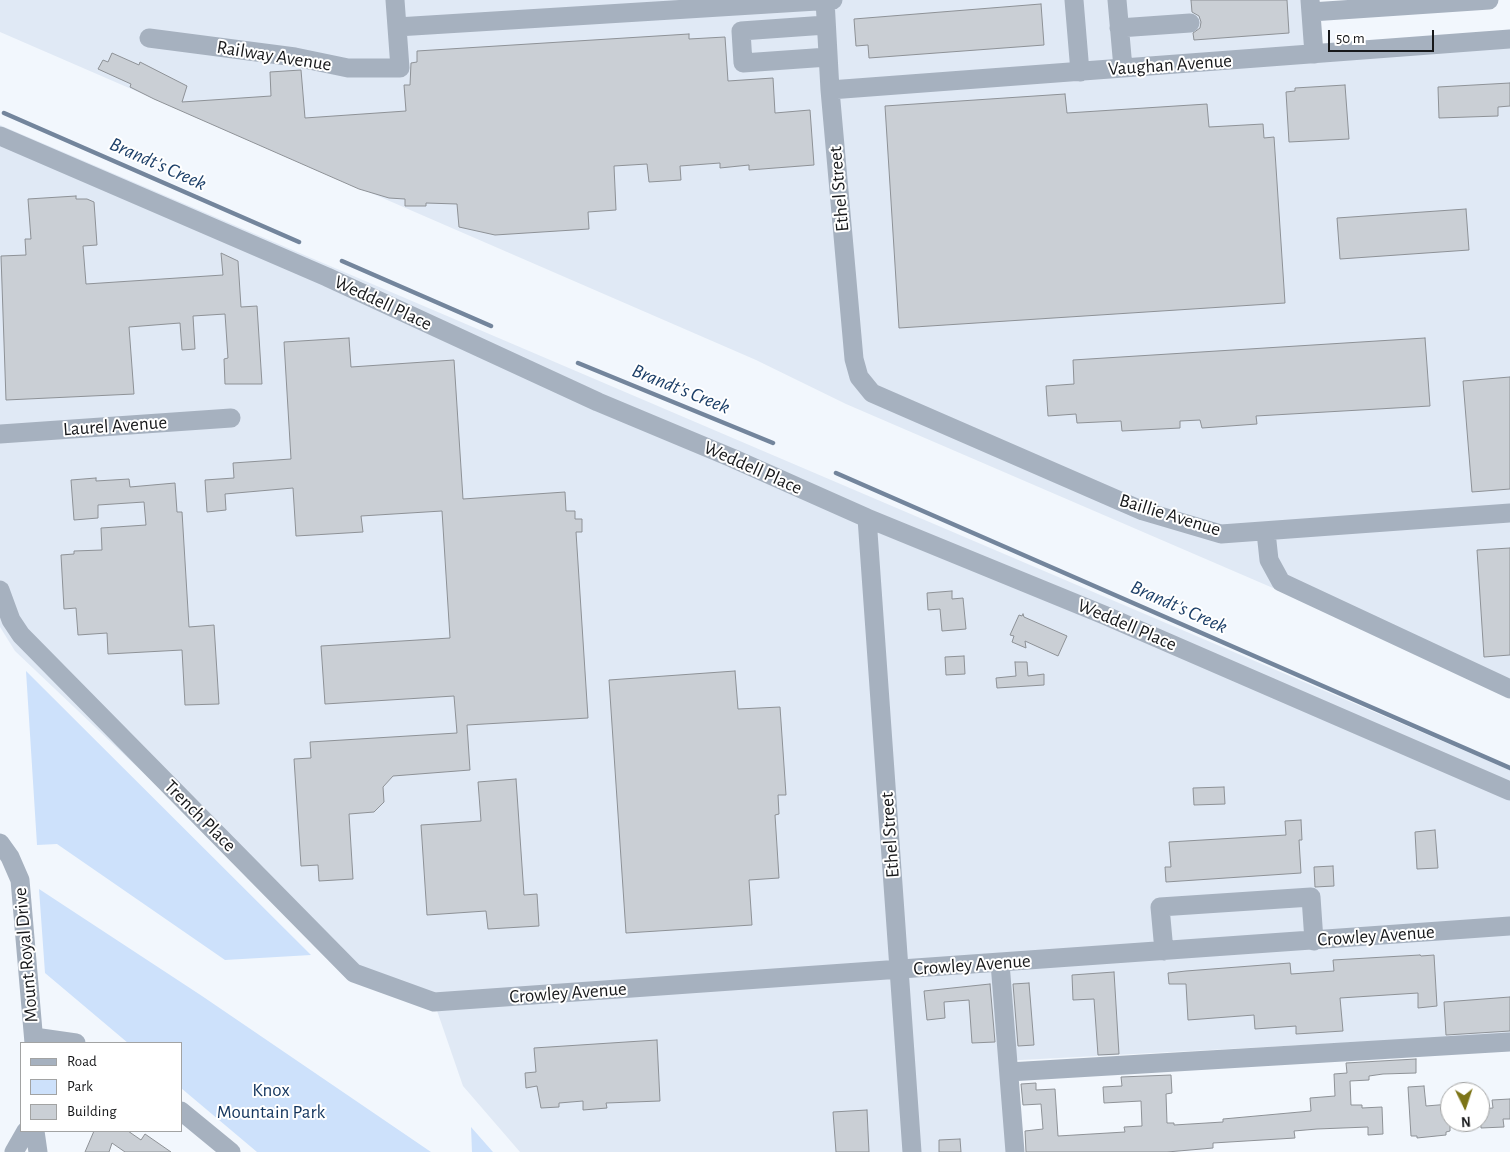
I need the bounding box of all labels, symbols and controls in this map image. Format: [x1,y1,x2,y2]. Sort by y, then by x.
scale bar [1330,20,1436,52]
text: 50 m [1336,31,1365,46]
street label: Railway Avenue [215,36,333,76]
street label: Vaughan Avenue [1107,49,1233,81]
water label: Brandt's Creek [106,132,210,196]
street label: Ethel Street [824,145,854,233]
street label: Weddell Place [330,270,436,336]
water label: Brandt's Creek [629,359,733,419]
street label: Laurel Avenue [62,411,168,441]
street label: Weddell Place [700,436,806,500]
street label: Baillie Avenue [1117,489,1223,541]
water label: Brandt's Creek [1127,575,1231,639]
street label: Weddell Place [1074,594,1180,656]
street label: Trench Place [159,775,241,857]
street label: Ethel Street [876,791,904,879]
street label: Mount Royal Drive [9,887,43,1023]
street label: Crowley Avenue [1317,921,1435,951]
street label: Crowley Avenue [913,950,1031,980]
street label: Crowley Avenue [509,978,627,1008]
legend [20,1042,182,1132]
text: Road [67,1054,97,1069]
text: Park [67,1079,93,1094]
park label: Knox Mountain Park [217,1079,325,1123]
north arrow [1440,1082,1490,1132]
text: Building [67,1104,117,1119]
text: N [1461,1114,1471,1128]

